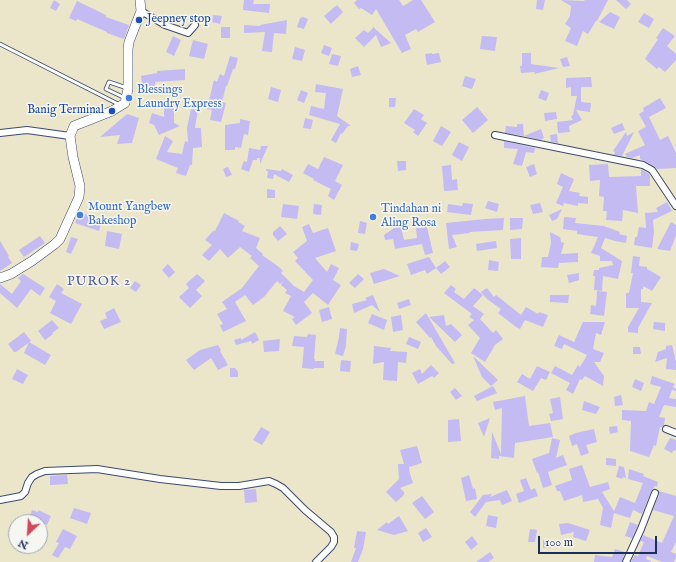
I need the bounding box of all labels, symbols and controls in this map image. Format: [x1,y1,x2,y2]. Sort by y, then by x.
place label: Jeepney stop [147,13,211,27]
marker: Jeepney stop [134,15,144,25]
place label: Blessings Laundry Express [137,84,222,112]
marker: Blessings Laundry Express [124,93,134,103]
place label: Banig Terminal [27,104,104,118]
marker: Banig Terminal [107,106,117,116]
place label: Mount Yangbew Bakeshop [88,201,171,229]
place label: Tindahan ni Aling Rosa [381,203,441,231]
marker: Mount Yangbew Bakeshop [75,210,85,220]
marker: Tindahan ni Aling Rosa [368,212,378,222]
district label: PUROK 2 [67,274,131,290]
north arrow [8,514,48,554]
scale bar [540,528,659,554]
text: 100 m [545,535,573,550]
text: N [16,536,31,552]

